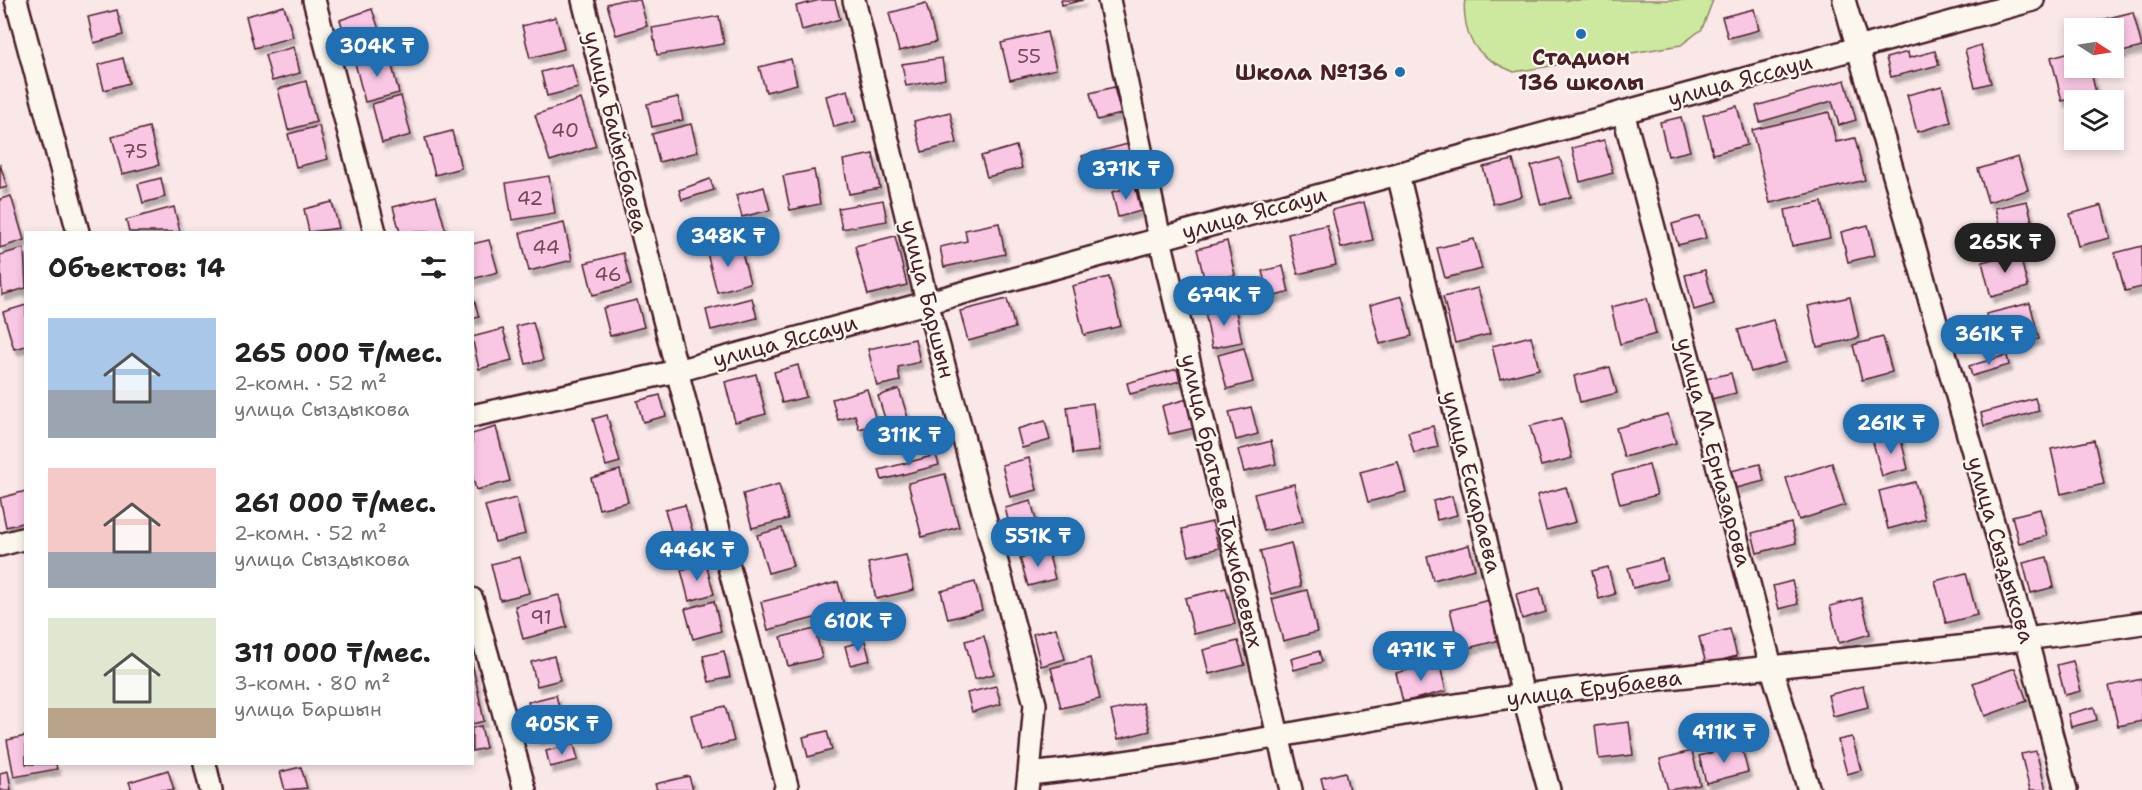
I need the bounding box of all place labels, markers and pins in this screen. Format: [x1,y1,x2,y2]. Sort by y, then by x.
pin: 304K ₸ [328,27,426,78]
marker: Стадион 136 школы [1574,27,1588,41]
place label: Стадион 136 школы [1518,43,1644,97]
place label: Школа №136 [1235,58,1388,87]
marker: Школа №136 [1393,65,1407,79]
pin: 371K ₸ [1077,150,1175,201]
pin: 348K ₸ [679,217,777,268]
pin: 265K ₸ [1956,223,2054,274]
pin: 679K ₸ [1175,276,1273,327]
pin: 361K ₸ [1940,315,2038,366]
pin: 261K ₸ [1842,404,1940,455]
pin: 311K ₸ [860,416,958,467]
pin: 551K ₸ [989,517,1087,568]
pin: 446K ₸ [648,531,746,582]
pin: 610K ₸ [809,602,907,653]
pin: 471K ₸ [1372,631,1470,682]
pin: 405K ₸ [513,705,611,756]
pin: 411K ₸ [1675,713,1773,764]

